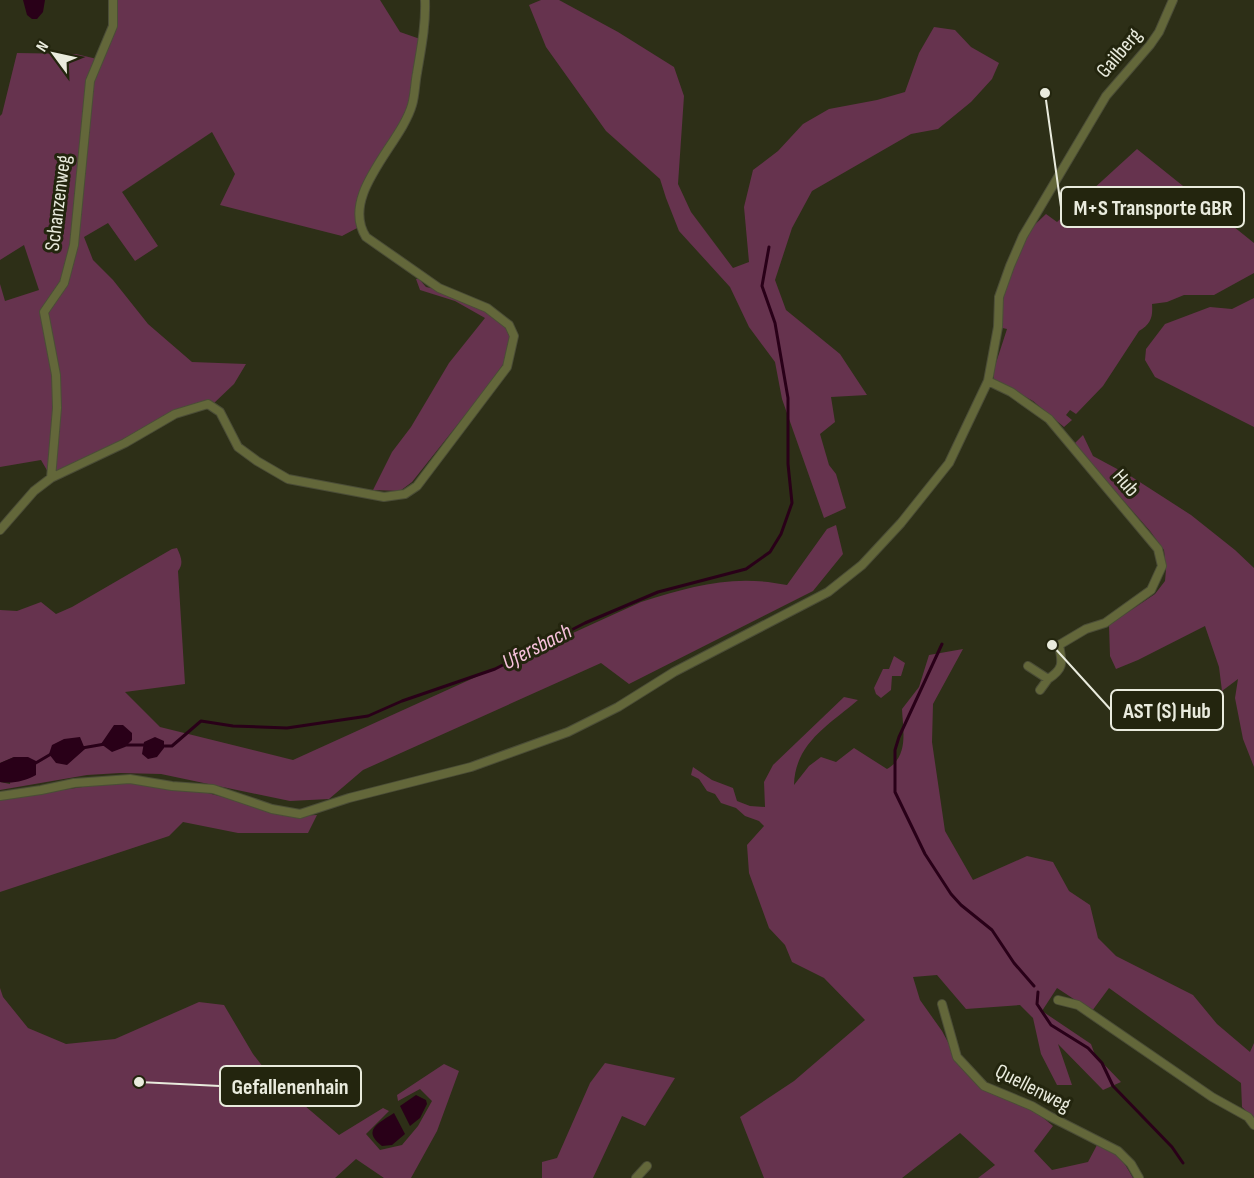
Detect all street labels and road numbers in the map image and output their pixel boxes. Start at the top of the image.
street label: Gailberg [1091,23,1147,83]
street label: Schanzenweg [40,154,76,252]
street label: Hub [1107,464,1145,502]
street label: Quellenweg [991,1058,1075,1118]

